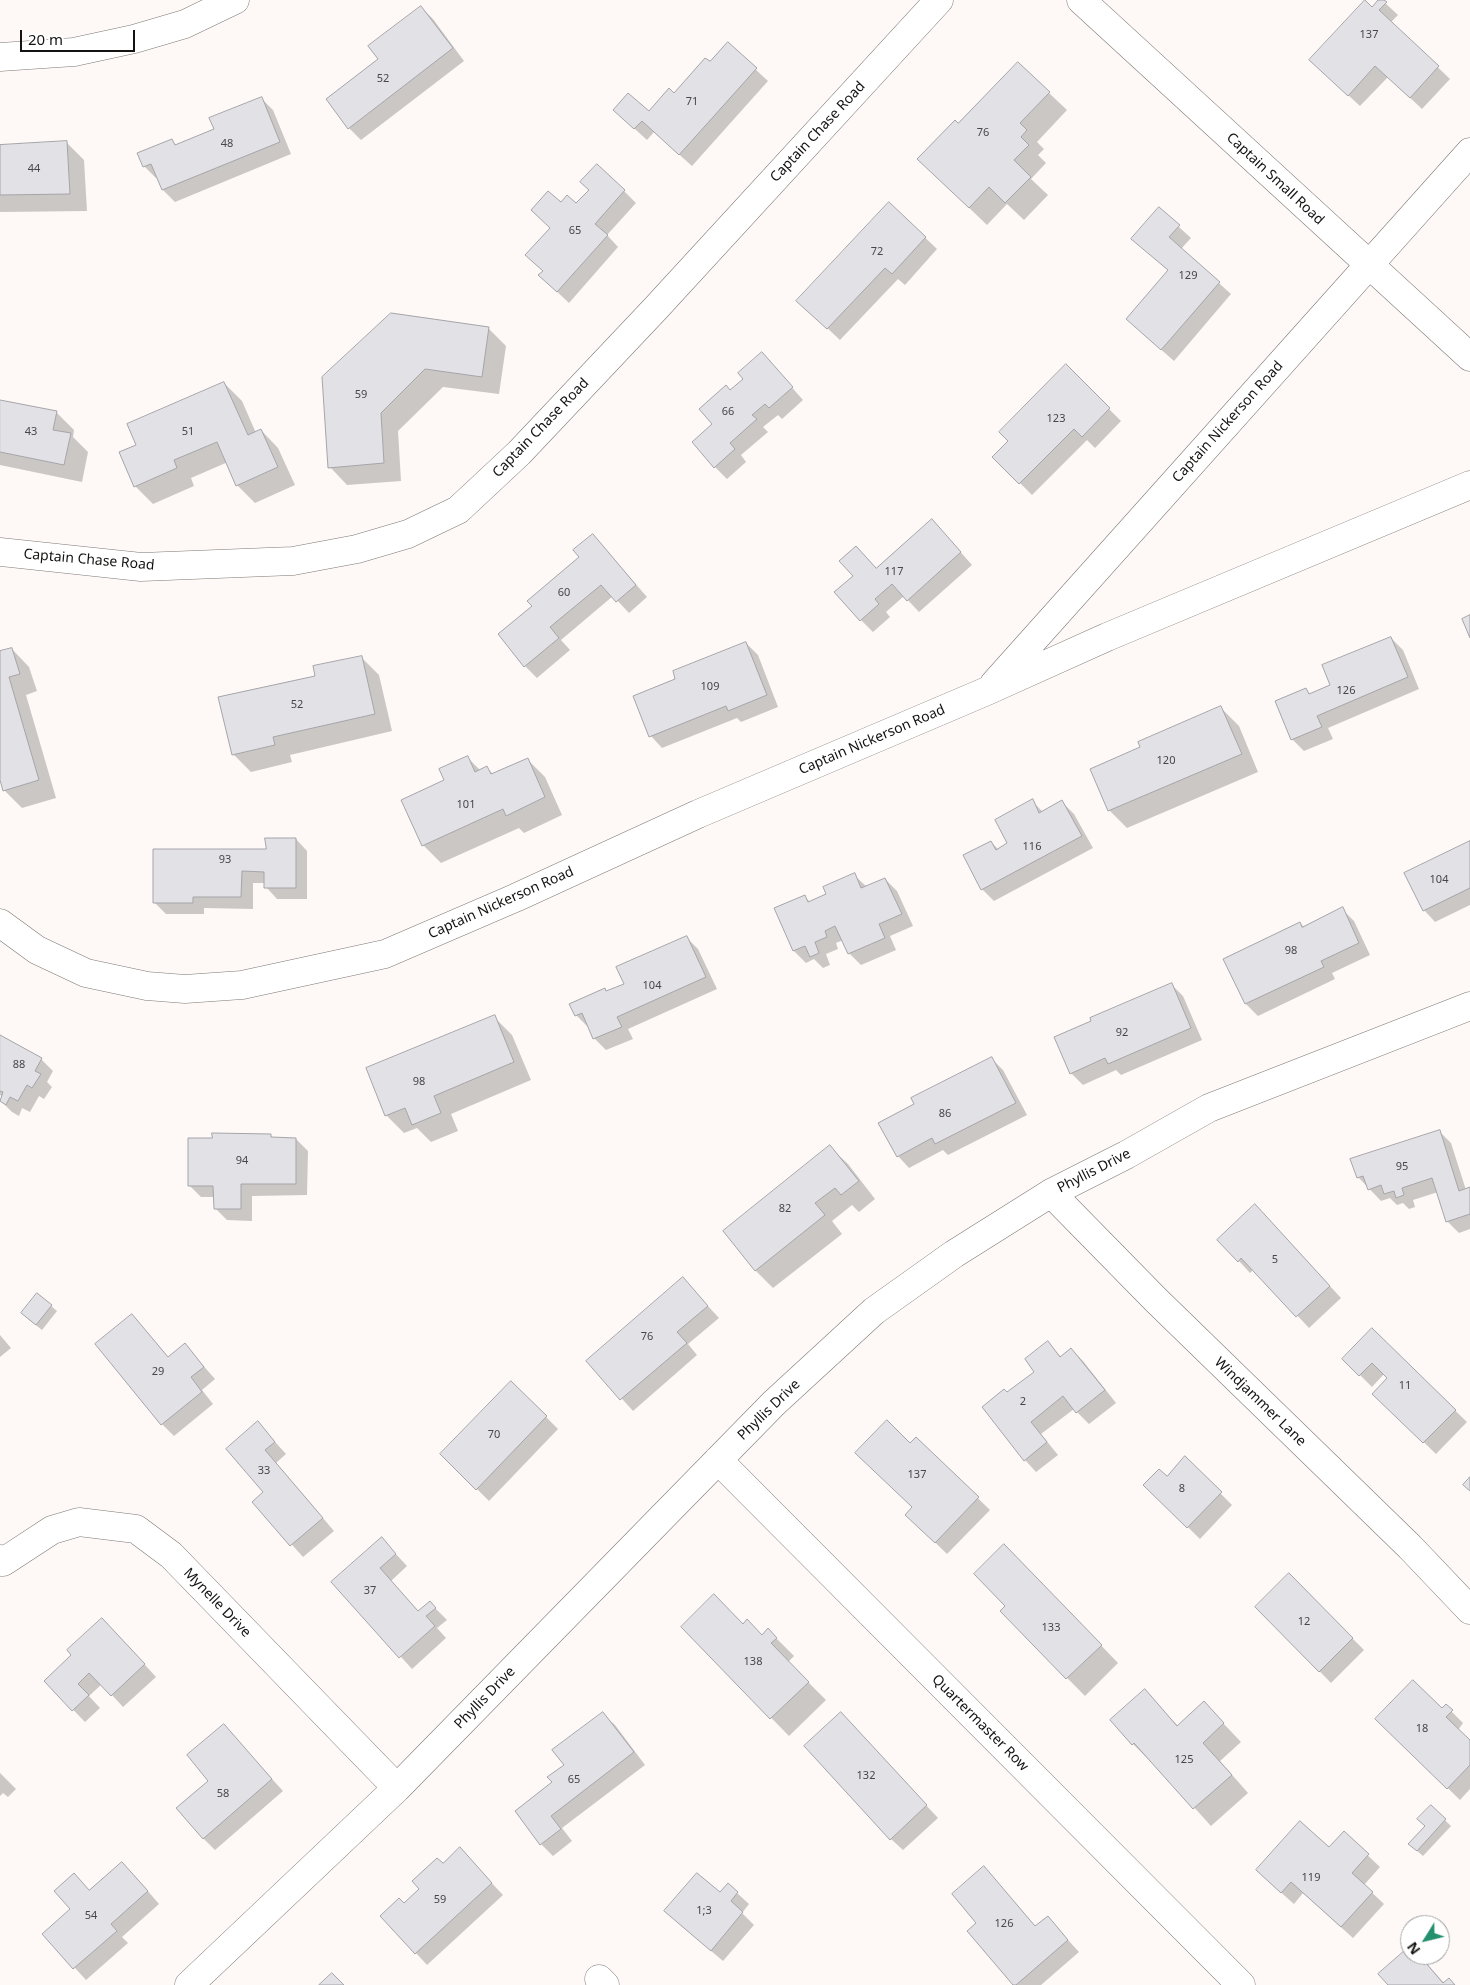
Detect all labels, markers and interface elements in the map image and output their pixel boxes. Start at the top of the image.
scale bar [22,20,138,52]
house number: 137 [1360,28,1378,42]
text: 20 m [28,29,63,49]
house number: 52 [377,72,389,86]
street label: Captain Chase Road [767,78,869,186]
house number: 71 [686,95,698,109]
house number: 76 [977,126,989,140]
street label: Captain Small Road [1223,129,1327,229]
house number: 48 [221,137,233,151]
house number: 44 [28,162,40,176]
house number: 65 [569,224,581,238]
house number: 72 [871,245,883,259]
house number: 129 [1179,269,1197,283]
street label: Captain Nickerson Road [1169,358,1287,486]
street label: Captain Chase Road [489,375,593,481]
house number: 59 [355,388,367,402]
house number: 66 [722,405,734,419]
house number: 123 [1047,412,1065,426]
house number: 43 [25,425,37,439]
house number: 51 [182,425,194,439]
street label: Captain Chase Road [23,546,155,574]
house number: 117 [885,565,903,579]
house number: 60 [558,586,570,600]
house number: 109 [701,680,719,694]
house number: 126 [1337,684,1355,698]
house number: 52 [291,698,303,712]
street label: Captain Nickerson Road [796,702,948,778]
house number: 120 [1157,754,1175,768]
house number: 101 [457,798,475,812]
house number: 116 [1023,840,1041,854]
house number: 93 [219,853,231,867]
street label: Captain Nickerson Road [426,863,576,943]
house number: 104 [1430,873,1448,887]
house number: 98 [1285,944,1297,958]
house number: 104 [643,979,661,993]
house number: 92 [1116,1026,1128,1040]
house number: 88 [13,1058,25,1072]
house number: 98 [413,1075,425,1089]
house number: 86 [939,1107,951,1121]
street label: Phyllis Drive [1055,1145,1133,1197]
house number: 94 [236,1154,248,1168]
house number: 95 [1396,1160,1408,1174]
house number: 82 [779,1202,791,1216]
house number: 5 [1272,1253,1278,1267]
house number: 76 [641,1330,653,1344]
street label: Windjammer Lane [1211,1354,1309,1450]
house number: 29 [152,1365,164,1379]
street label: Phyllis Drive [734,1376,804,1444]
house number: 11 [1399,1379,1411,1393]
house number: 2 [1020,1395,1026,1409]
house number: 70 [488,1428,500,1442]
house number: 33 [258,1464,270,1478]
house number: 137 [908,1468,926,1482]
house number: 8 [1179,1482,1185,1496]
street label: Mynelle Drive [180,1565,254,1641]
house number: 37 [364,1584,376,1598]
house number: 12 [1298,1615,1310,1629]
house number: 133 [1042,1621,1060,1635]
house number: 138 [744,1655,762,1669]
street label: Phyllis Drive [451,1663,519,1733]
street label: Quartermaster Row [928,1671,1032,1775]
house number: 18 [1416,1722,1428,1736]
house number: 125 [1175,1753,1193,1767]
house number: 132 [857,1769,875,1783]
house number: 65 [568,1773,580,1787]
house number: 58 [217,1787,229,1801]
house number: 119 [1302,1871,1320,1885]
house number: 59 [434,1893,446,1907]
house number: 1;3 [696,1904,712,1918]
house number: 54 [85,1909,97,1923]
north arrow [1400,1915,1450,1965]
house number: 126 [995,1917,1013,1931]
text: N [1402,1938,1424,1959]

